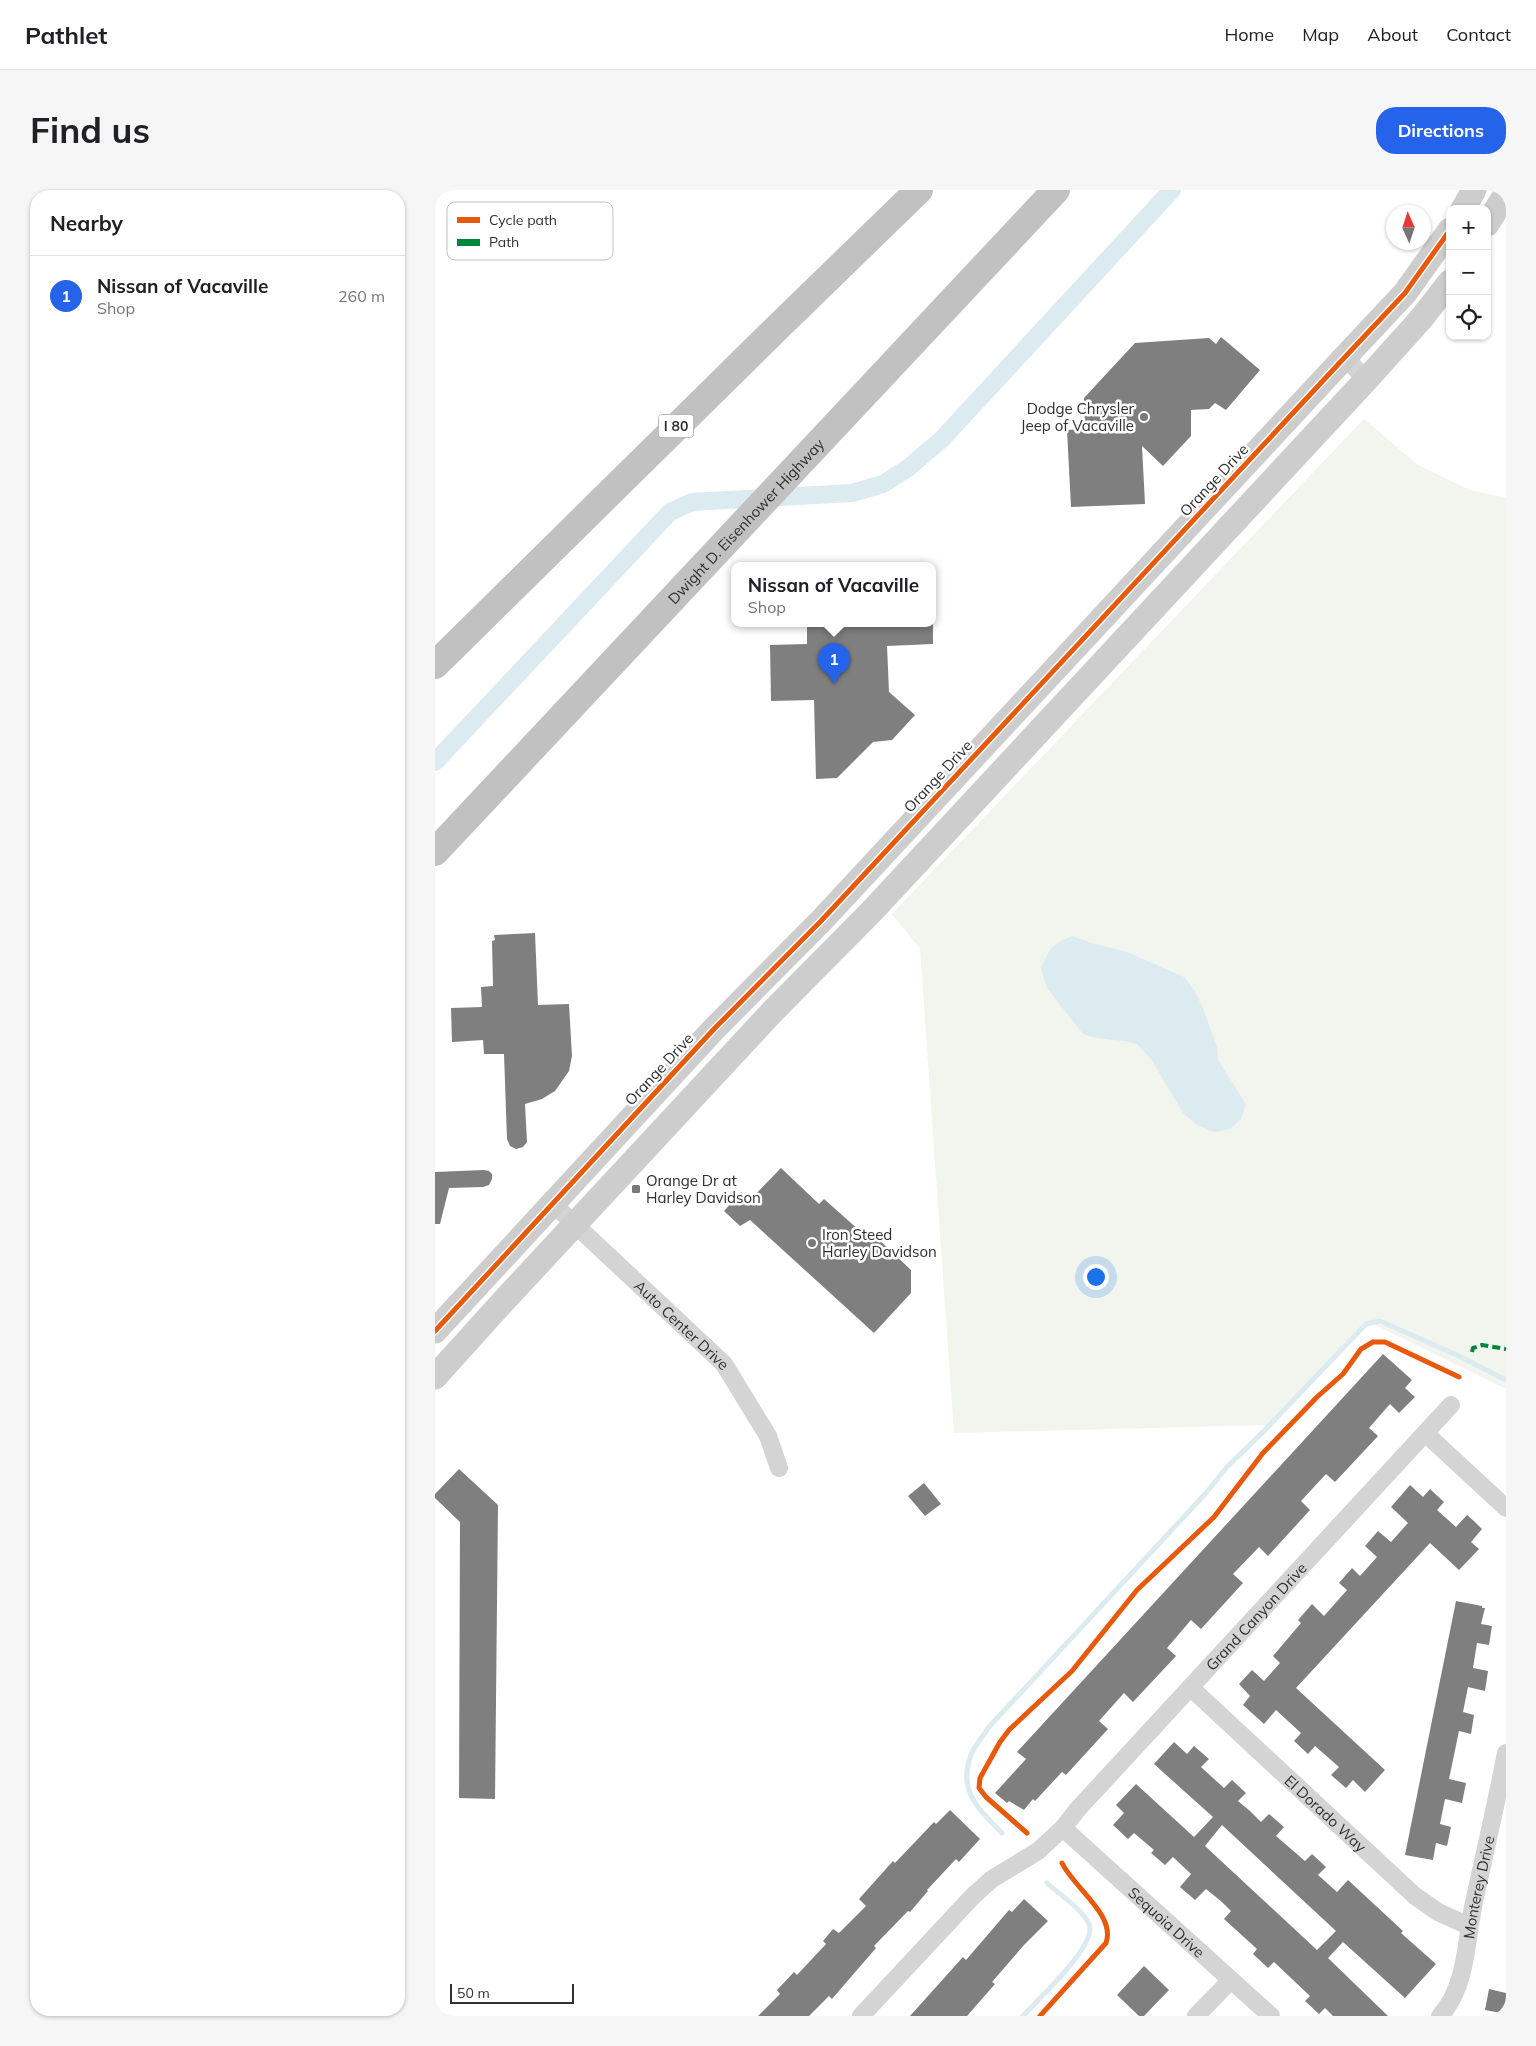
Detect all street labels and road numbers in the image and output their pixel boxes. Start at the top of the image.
road number: I 80 [659,415,693,438]
street label: Dwight D. Eisenhower Highway [663,434,828,608]
street label: Orange Drive [1176,440,1252,520]
street label: Orange Drive [900,736,976,816]
street label: Orange Drive [621,1029,697,1109]
street label: Auto Center Drive [631,1276,733,1374]
street label: Grand Canyon Drive [1201,1558,1310,1674]
street label: El Dorado Way [1281,1771,1371,1856]
street label: Monterey Drive [1459,1834,1498,1940]
street label: Sequoia Drive [1125,1882,1209,1961]

